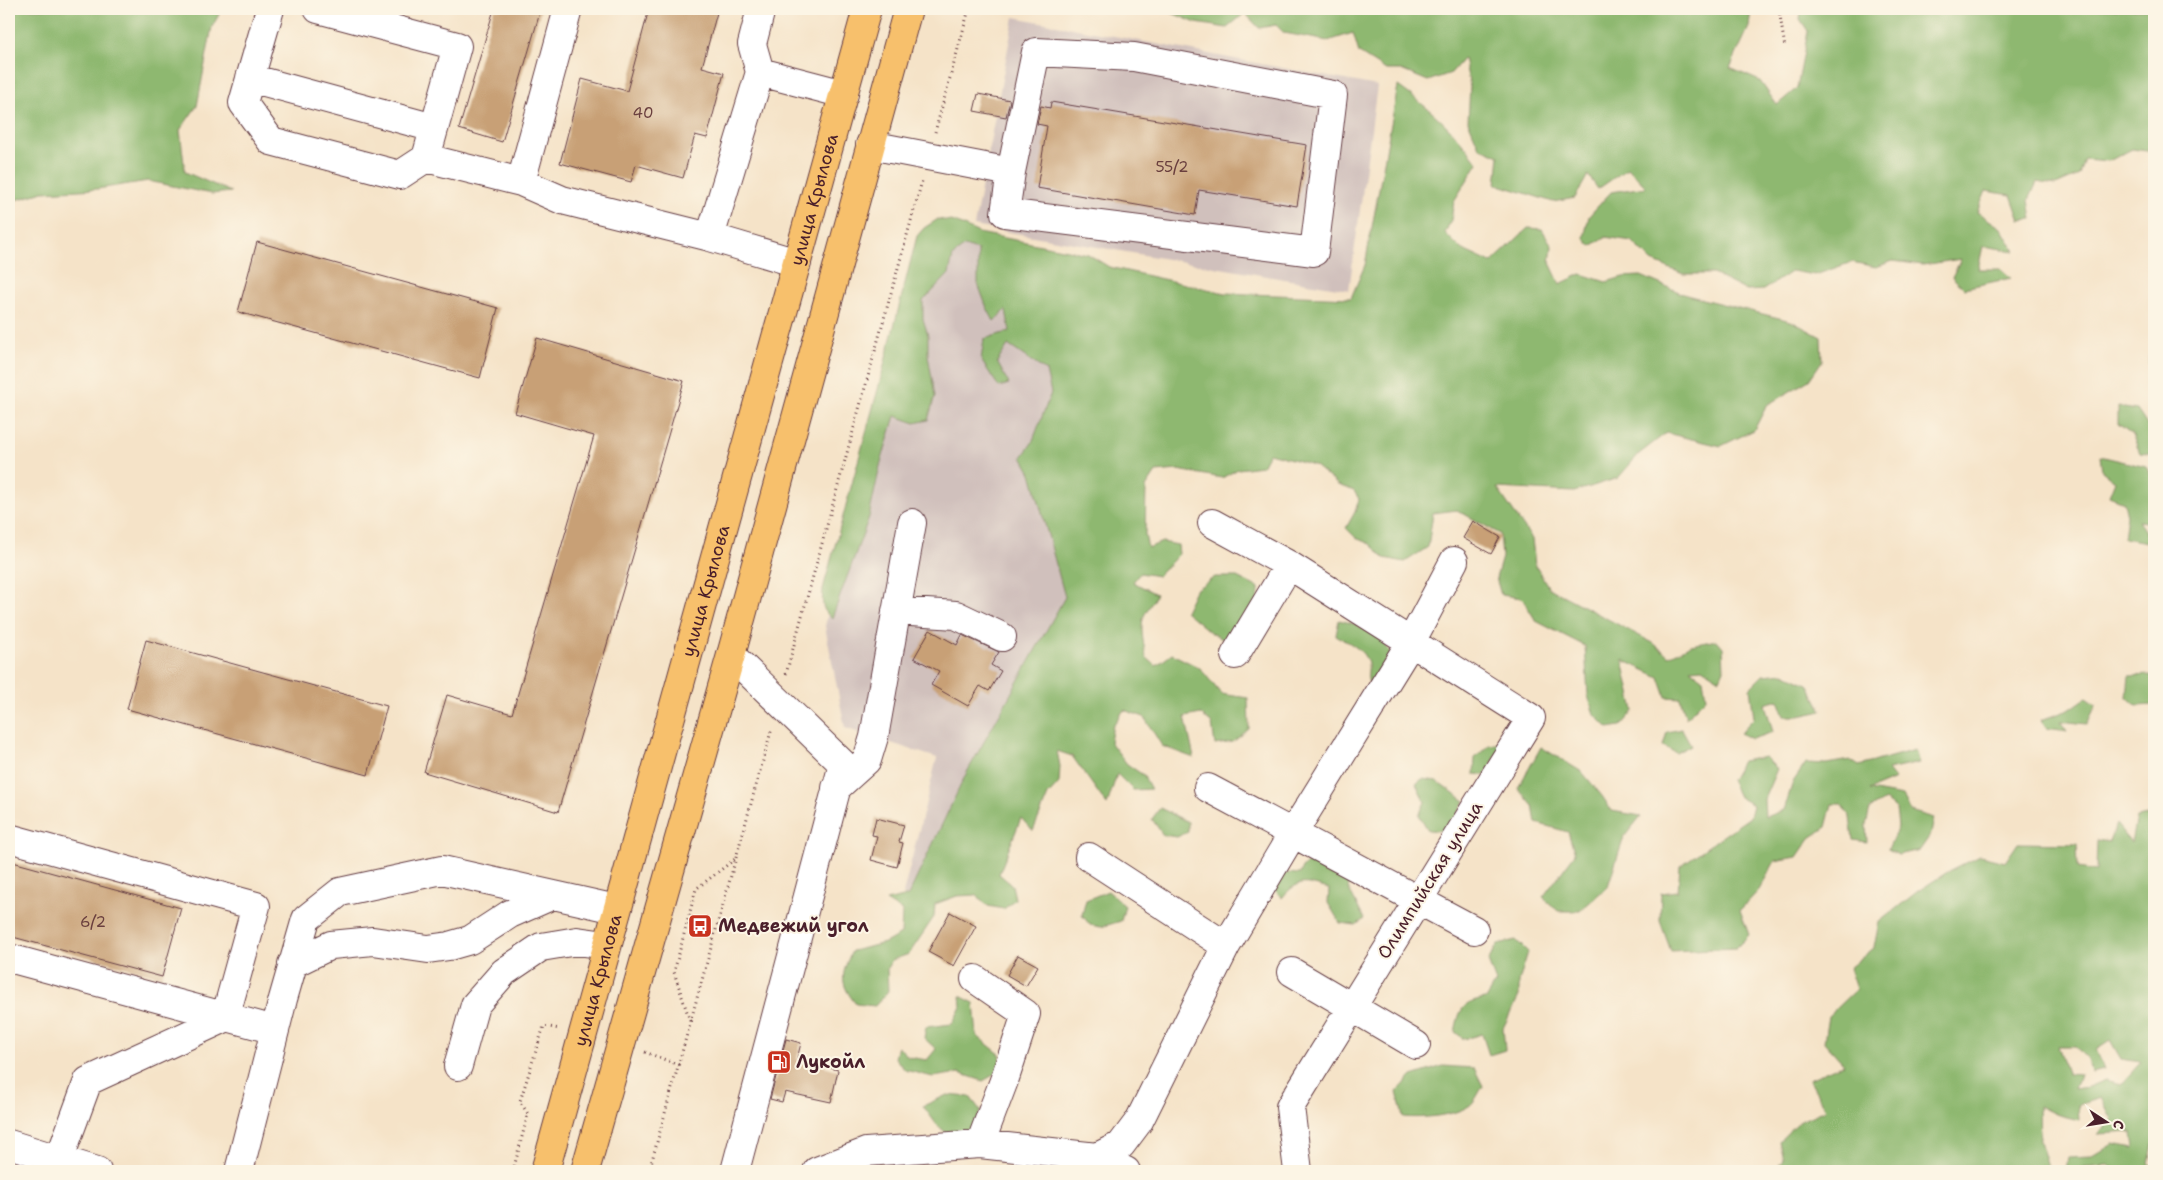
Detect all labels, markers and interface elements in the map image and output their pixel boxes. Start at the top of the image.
house number: 40 [633,103,653,123]
street label: улица Крылова [784,131,844,268]
house number: 55/2 [1155,157,1189,177]
street label: улица Крылова [676,522,736,660]
street label: Олимпийская улица [1372,797,1488,963]
street label: улица Крылова [568,911,628,1049]
house number: 6/2 [80,912,106,932]
bus stop icon: Медвежий угол [687,913,713,939]
place label: Медвежий угол [718,914,869,938]
fuel station icon: Лукойл [766,1049,792,1075]
place label: Лукойл [796,1050,865,1074]
north arrow [2080,1098,2130,1148]
text: С [2109,1119,2128,1131]

